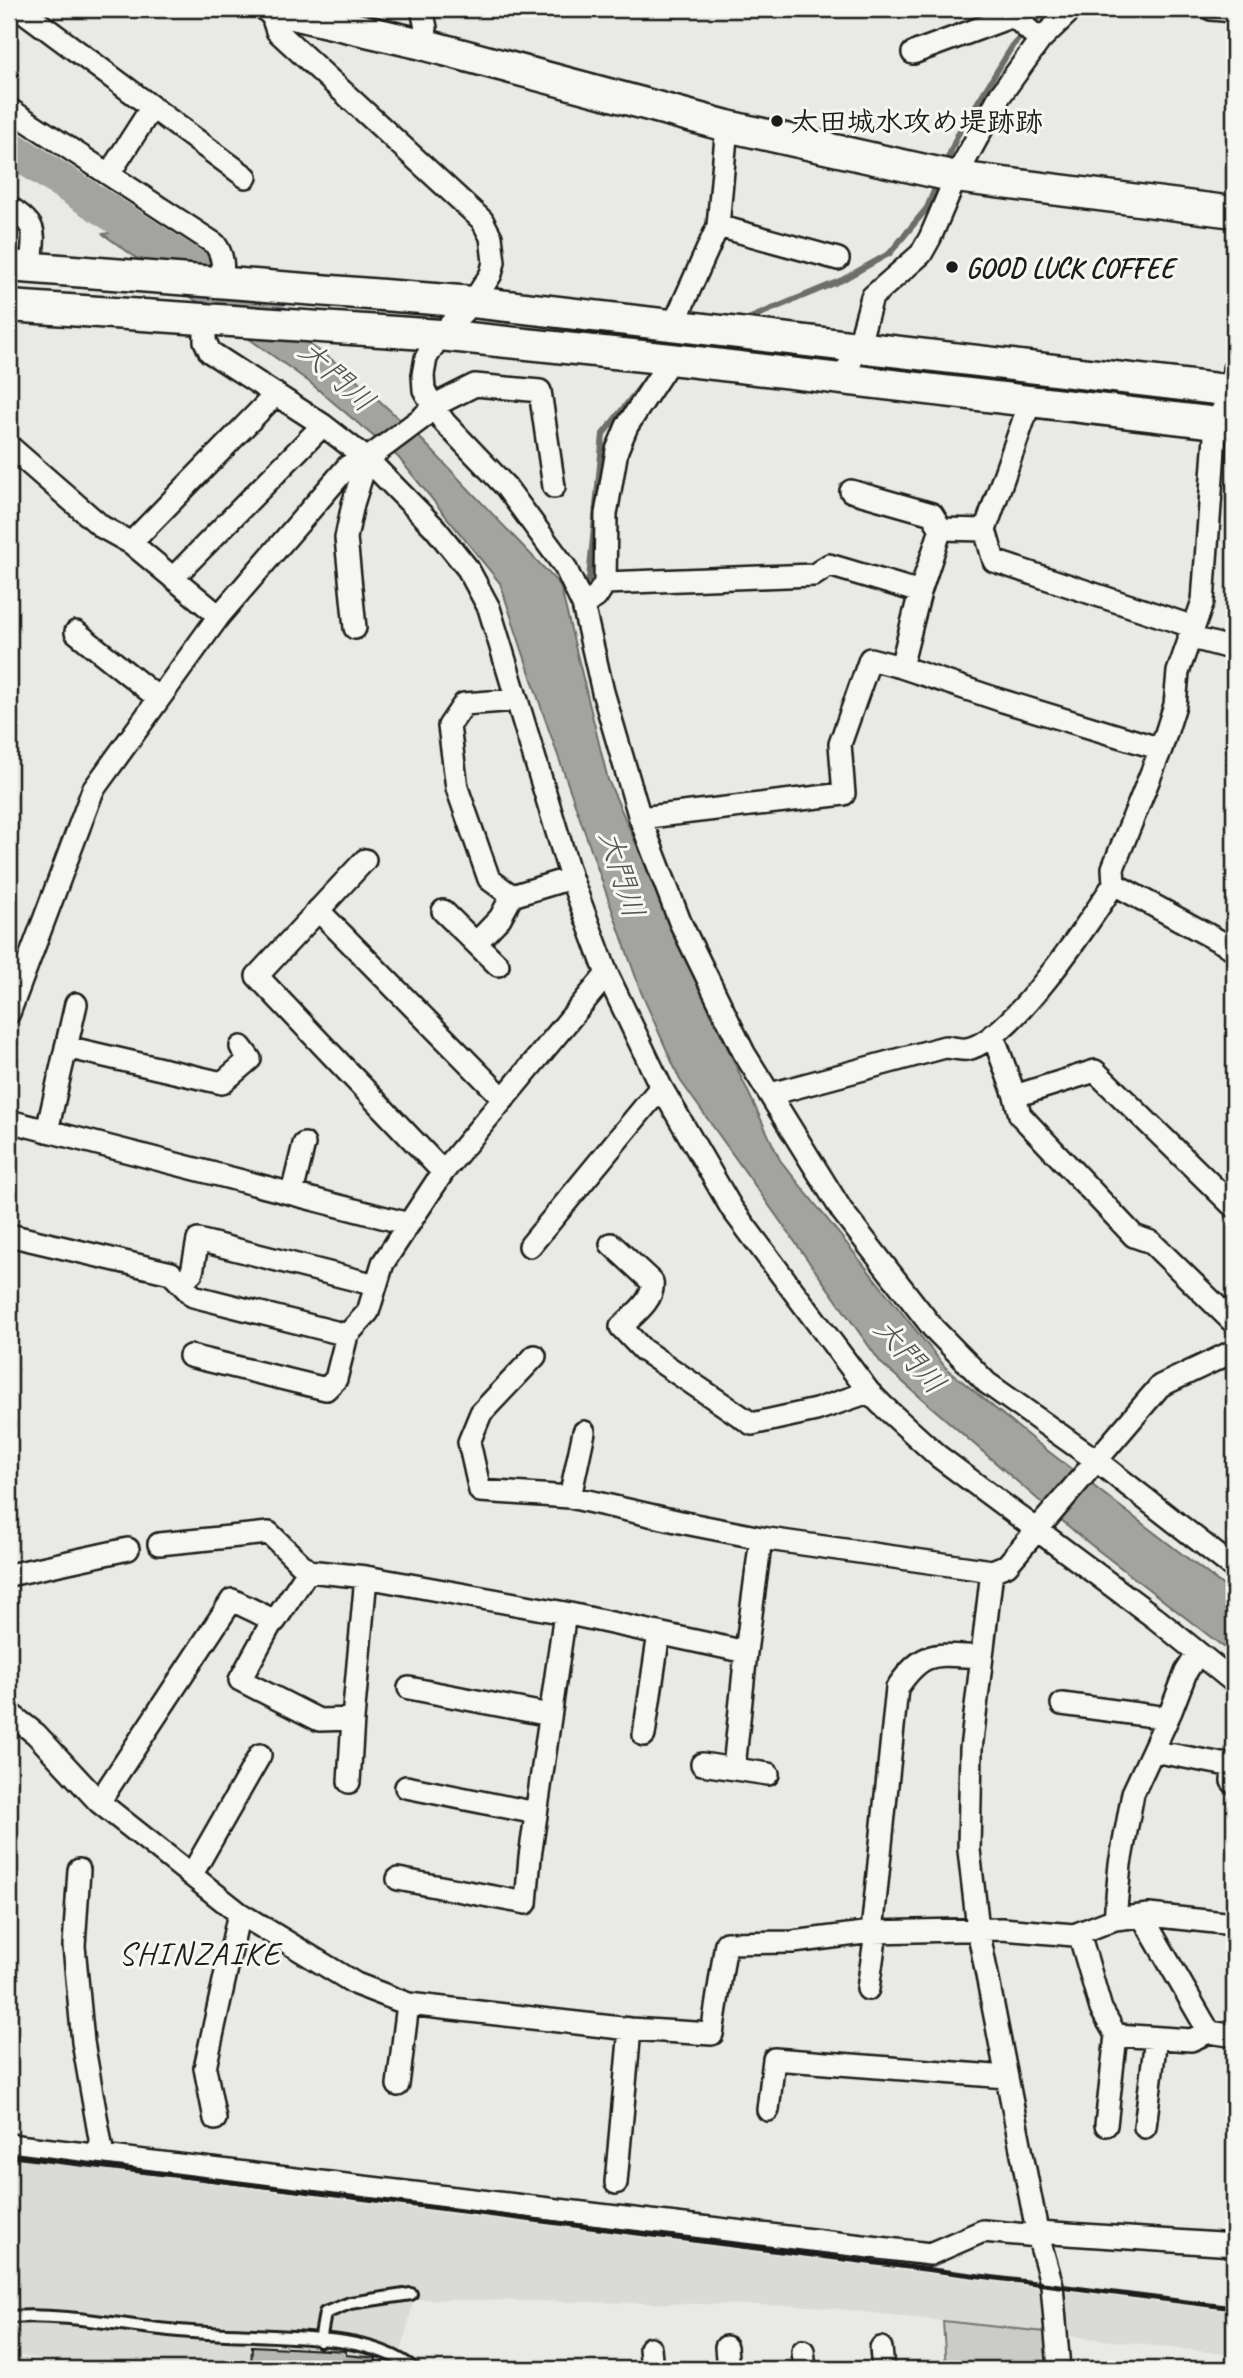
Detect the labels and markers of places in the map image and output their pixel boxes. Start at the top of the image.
place label: 太田城水攻め堤跡跡 [791,104,1043,139]
marker: 太田城水攻め堤跡跡 [769,113,785,129]
place label: GOOD LUCK COFFEE [966,250,1178,285]
marker: GOOD LUCK COFFEE [944,259,960,275]

